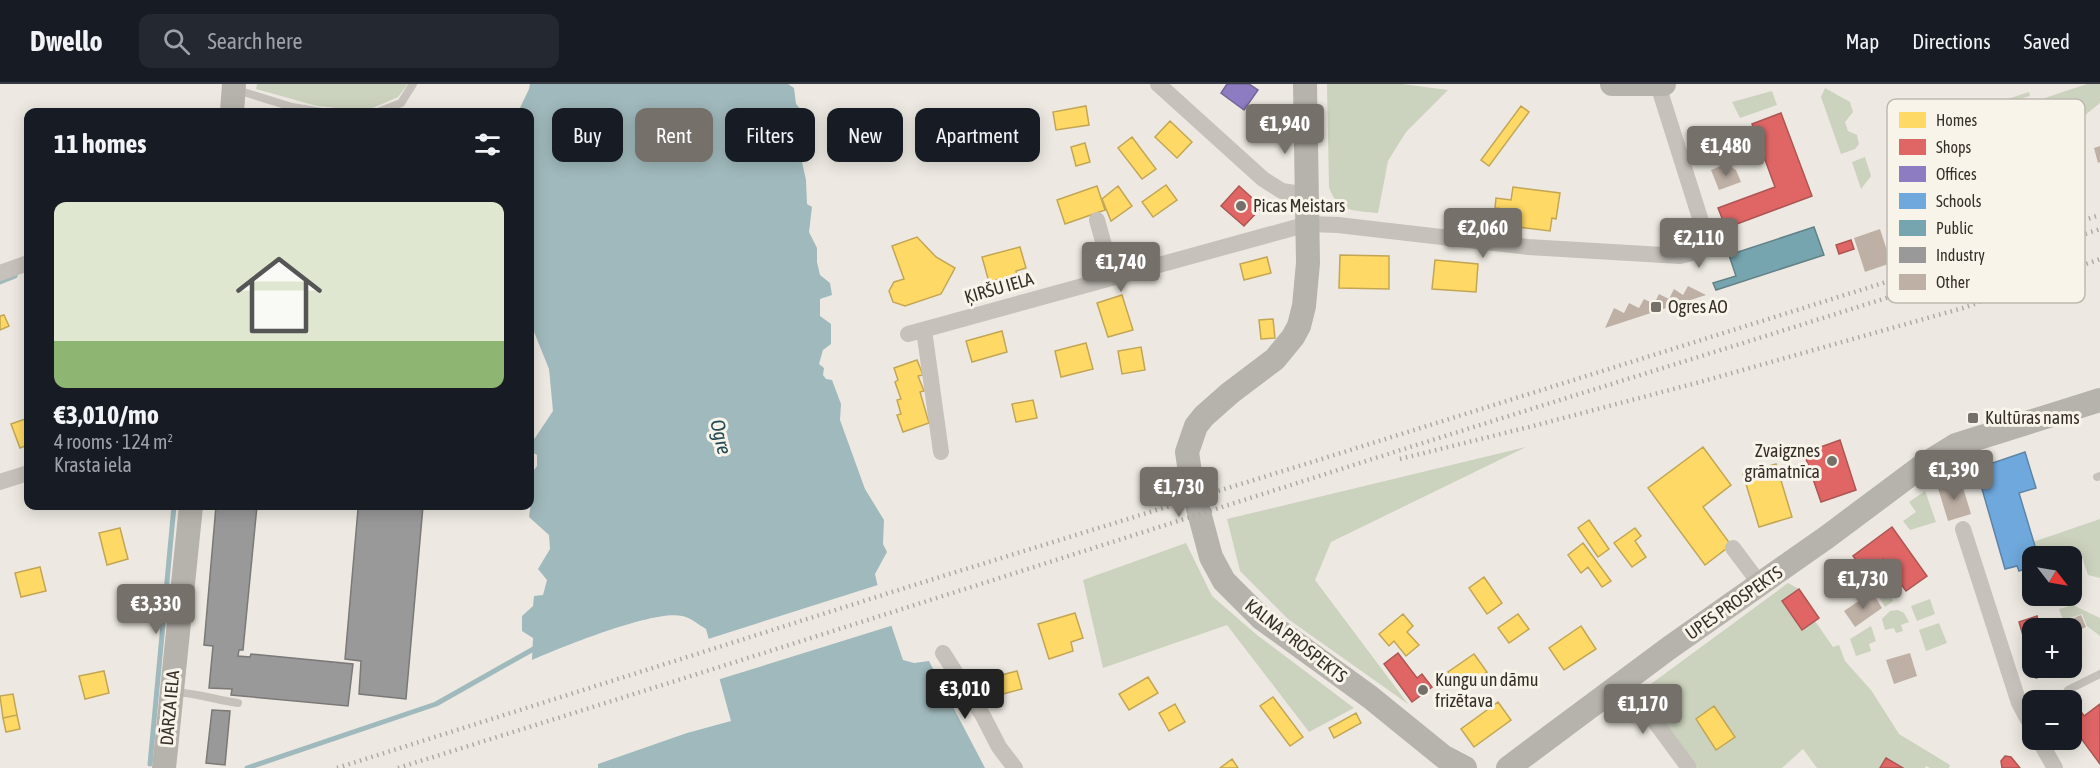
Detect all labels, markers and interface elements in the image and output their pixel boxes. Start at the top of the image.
search box [139,14,559,68]
text: Dwello [30,25,103,57]
icon: search [160,25,193,58]
text: Search here [208,28,302,54]
text: Map [1845,29,1879,53]
text: Directions [1912,29,1991,53]
text: Saved [2024,29,2070,53]
legend [1887,99,2085,303]
pin: €1,940 [1236,104,1334,155]
chip: Buy [552,108,623,162]
chip: Rent [635,108,713,162]
chip: Filters [725,108,815,162]
chip: New [827,108,903,162]
chip: Apartment [915,108,1040,162]
text: Homes [1936,111,1978,129]
text: €1,940 [1260,112,1310,135]
pin: €1,480 [1677,126,1775,177]
icon: filters [471,128,504,161]
text: 11 homes [54,129,147,159]
text: €1,480 [1701,134,1751,157]
text: Shops [1936,138,1972,157]
text: Offices [1936,165,1977,183]
text: Schools [1936,192,1982,210]
place label: Picas Meistars [1253,195,1345,216]
marker: Picas Meistars [1234,199,1248,213]
pin: €2,060 [1434,208,1532,259]
text: €2,060 [1458,216,1508,239]
pin: €2,110 [1650,218,1748,269]
text: Public [1936,219,1973,237]
text: €2,110 [1674,226,1724,249]
icon: home [225,241,333,349]
pin: €1,740 [1072,242,1170,293]
text: Industry [1936,246,1985,265]
text: €1,740 [1096,250,1146,273]
street label: ĶIRŠU IELA [962,268,1036,307]
text: Other [1936,273,1970,291]
place label: Ogres AO [1668,296,1728,317]
marker: Ogres AO [1649,300,1663,314]
text: €3,010/mo [54,400,159,430]
place label: Kultūras nams [1985,407,2080,428]
marker: Kultūras nams [1966,411,1980,425]
water label: Ogre [706,417,737,457]
text: 4 rooms · 124 m² [54,430,173,453]
place label: Zvaigznes grāmatnīca [1745,440,1820,482]
pin: €1,390 [1905,450,2003,501]
text: Krasta iela [54,453,132,476]
marker: Zvaigznes grāmatnīca [1825,454,1839,468]
text: €1,390 [1929,458,1979,481]
pin: €1,730 [1130,467,1228,518]
text: €1,730 [1154,475,1204,498]
north arrow [2022,546,2082,606]
map controls [2022,546,2082,750]
pin: €1,730 [1814,559,1912,610]
street label: UPES PROSPEKTS [1681,561,1787,644]
text: €1,730 [1838,567,1888,590]
pin: €3,330 [107,584,205,635]
text: €3,330 [131,592,181,615]
street label: KALNA PROSPEKTS [1241,594,1352,687]
button: + [2022,618,2082,678]
street label: DĀRZA IELA [156,669,183,746]
pin: €3,010 [916,669,1014,720]
place label: Kungu un dāmu frizētava [1435,669,1538,711]
text: €3,010 [940,677,990,700]
marker: Kungu un dāmu frizētava [1416,683,1430,697]
pin: €1,170 [1594,684,1692,735]
button: − [2022,690,2082,750]
text: €1,170 [1618,692,1668,715]

